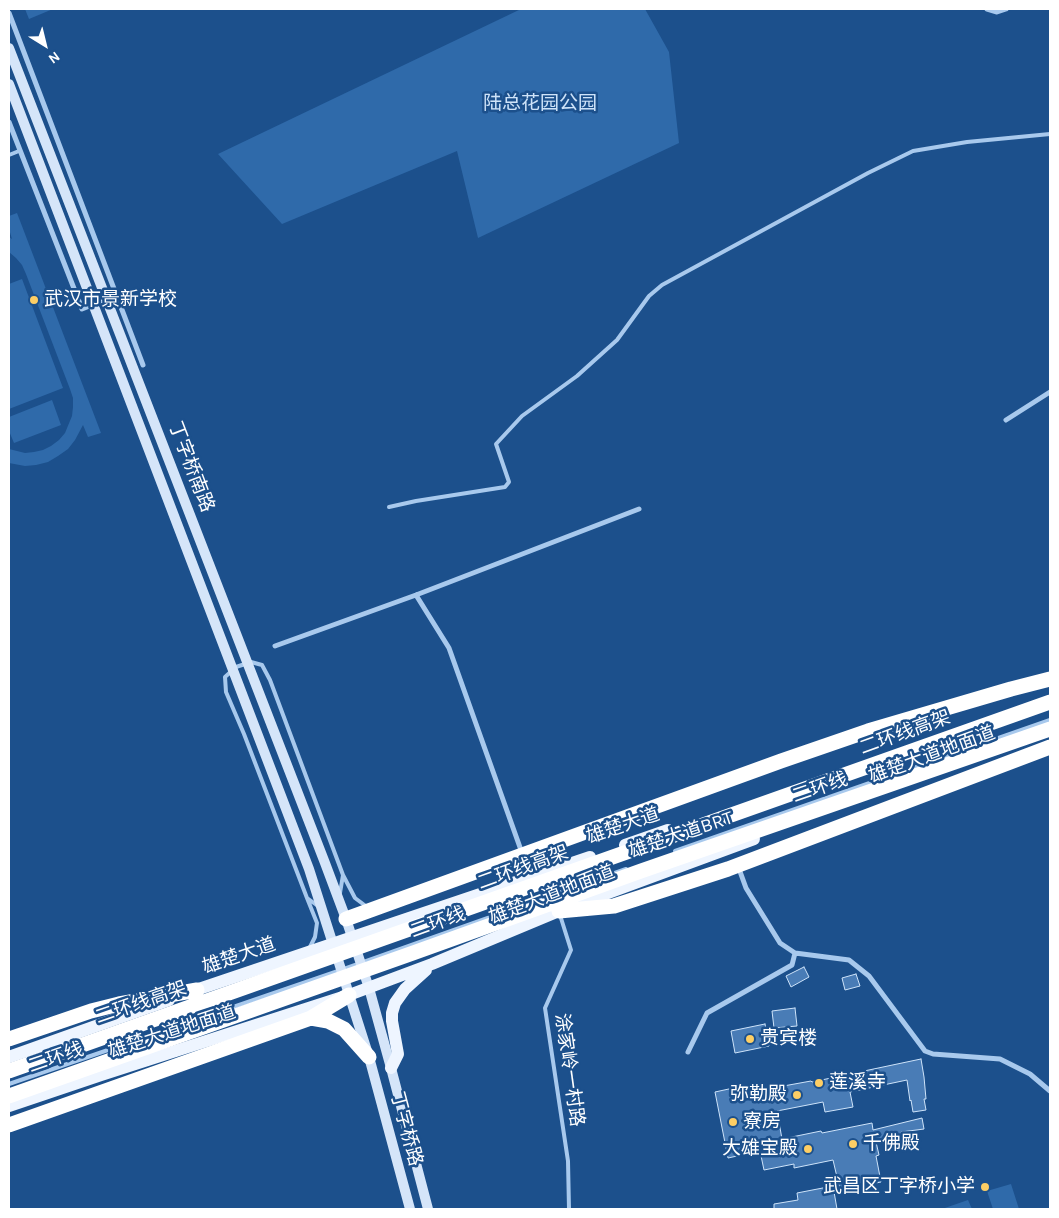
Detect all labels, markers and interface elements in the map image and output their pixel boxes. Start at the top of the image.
north arrow [20,20,70,70]
text: N [45,48,63,67]
park label: 陆总花园公园 [483,93,597,115]
place label: 武汉市景新学校 [44,289,177,311]
marker: 武汉市景新学校 [28,294,40,306]
street label: 丁字桥南路 [163,419,219,515]
street label: 二环线高架 [856,706,954,760]
street label: 雄楚大道地面道 [866,722,998,788]
street label: 二环线 [789,768,851,808]
street label: 雄楚大道 [583,803,663,849]
street label: 雄楚大道BRT [626,806,736,864]
street label: 二环线高架 [474,841,572,895]
street label: 雄楚大道地面道 [486,861,618,929]
street label: 二环线 [407,903,469,943]
street label: 雄楚大道 [199,933,279,979]
street label: 二环线高架 [92,977,190,1029]
street label: 雄楚大道地面道 [105,1001,239,1063]
street label: 涂家岭一村路 [550,1012,588,1128]
place label: 贵宾楼 [760,1028,817,1050]
marker: 贵宾楼 [744,1033,756,1045]
street label: 二环线 [25,1038,87,1078]
place label: 莲溪寺 [829,1072,886,1094]
marker: 莲溪寺 [813,1077,825,1089]
place label: 弥勒殿 [730,1084,787,1106]
street label: 丁字桥路 [385,1089,427,1169]
marker: 弥勒殿 [791,1089,803,1101]
place label: 寮房 [743,1111,781,1133]
marker: 寮房 [727,1116,739,1128]
place label: 千佛殿 [863,1133,920,1155]
place label: 大雄宝殿 [722,1138,798,1160]
marker: 千佛殿 [847,1138,859,1150]
marker: 大雄宝殿 [802,1143,814,1155]
place label: 武昌区丁字桥小学 [823,1176,975,1198]
marker: 武昌区丁字桥小学 [979,1181,991,1193]

